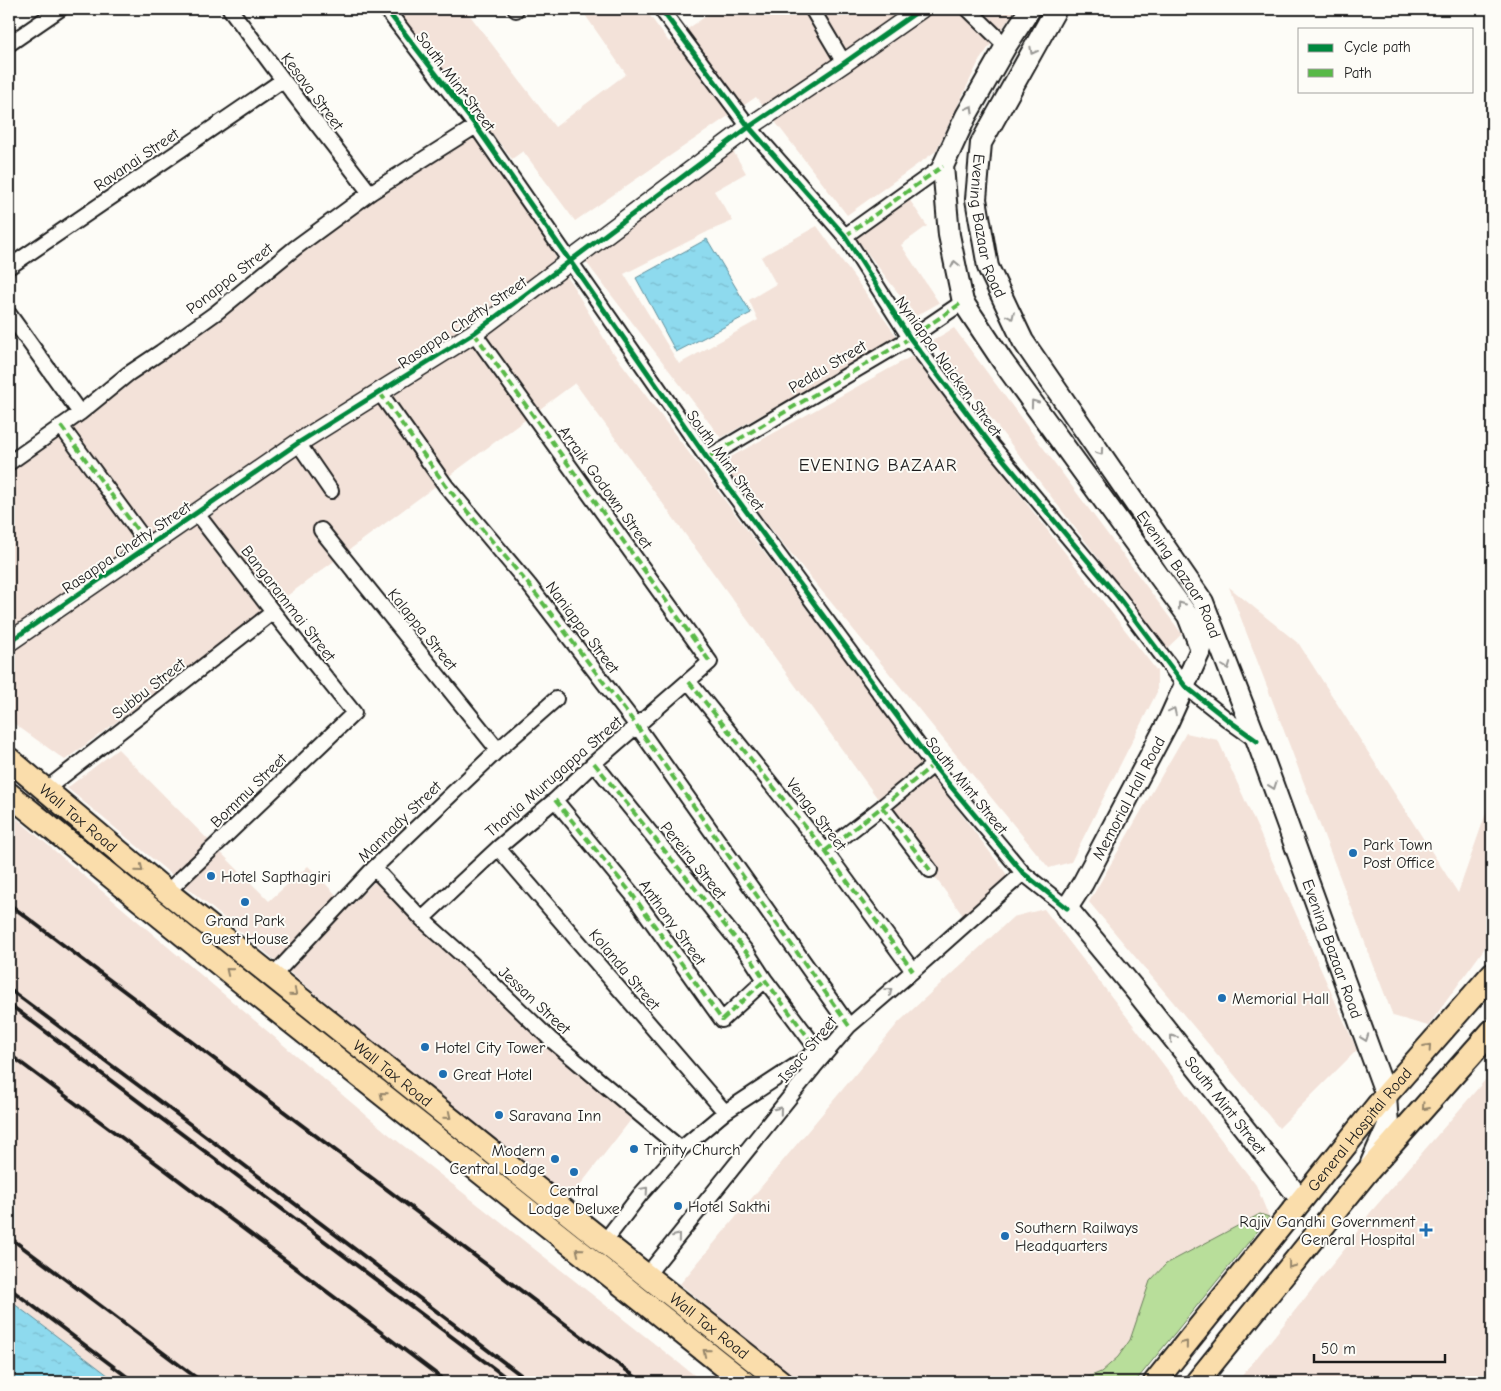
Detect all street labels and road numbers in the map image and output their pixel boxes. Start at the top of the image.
street label: South Mint Street [412,28,499,135]
street label: Kesava Street [277,49,347,134]
street label: Ravanai Street [91,125,183,195]
street label: Evening Bazaar Road [966,153,1009,301]
street label: Ponappa Street [183,239,277,318]
street label: Rasappa Chetty Street [395,273,531,373]
street label: Nyniappa Naicken Street [891,293,1005,441]
street label: Peddu Street [786,337,870,397]
street label: South Mint Street [683,407,768,515]
street label: Arraik Godown Street [555,423,656,553]
street label: Rasappa Chetty Street [59,498,195,598]
street label: Evening Bazaar Road [1133,508,1224,641]
street label: Bangarammai Street [237,542,339,665]
street label: Naniappa Street [542,578,623,677]
street label: Kalappa Street [384,585,461,674]
street label: Subbu Street [109,654,189,723]
street label: Thanja Murugappa Street [482,712,626,841]
street label: South Mint Street [922,733,1011,838]
street label: Memorial Hall Road [1089,734,1169,863]
street label: Bommu Street [207,750,291,831]
street label: Venga Street [782,775,850,855]
street label: Mannady Street [354,777,445,866]
street label: Wall Tax Road [35,781,121,856]
street label: Pereira Street [657,819,730,903]
street label: Anthony Street [635,876,709,969]
street label: Evening Bazaar Road [1298,877,1365,1021]
street label: Kolanda Street [585,925,664,1014]
street label: Jessan Street [495,963,574,1039]
street label: Issac Street [775,1013,841,1086]
street label: Wall Tax Road [349,1037,435,1111]
street label: South Mint Street [1181,1053,1269,1158]
street label: General Hospital Road [1304,1064,1416,1195]
street label: Wall Tax Road [666,1289,752,1363]

